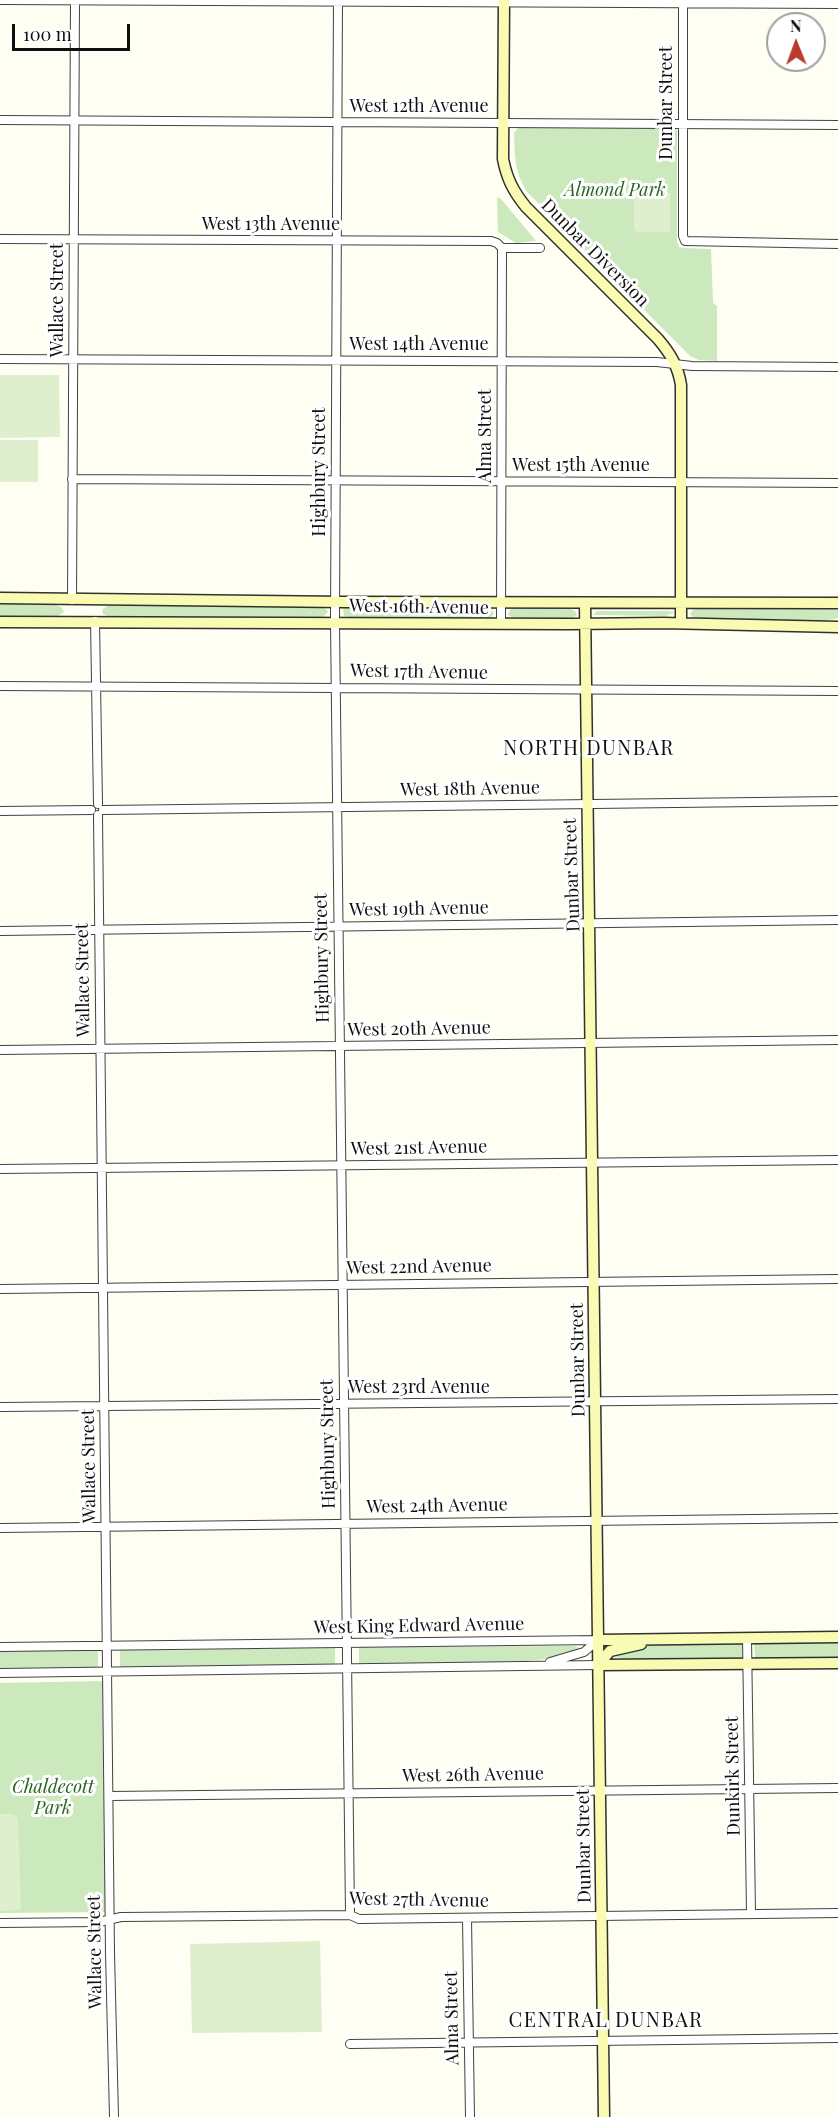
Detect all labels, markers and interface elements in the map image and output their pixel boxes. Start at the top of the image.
scale bar [15,12,134,50]
north arrow [766,12,826,72]
text: N [790,15,802,36]
text: 100 m [23,22,72,46]
street label: Dunbar Street [655,46,677,160]
street label: West 12th Avenue [349,95,489,117]
park label: Almond Park [564,179,666,201]
street label: Dunbar Diversion [537,195,653,311]
street label: West 13th Avenue [202,213,340,235]
street label: Wallace Street [46,243,68,357]
street label: West 14th Avenue [349,333,489,355]
street label: Alma Street [474,389,496,483]
street label: Highbury Street [308,407,330,537]
street label: West 15th Avenue [512,454,650,476]
street label: West 16th Avenue [349,595,489,619]
street label: West 17th Avenue [350,660,488,684]
district label: NORTH DUNBAR [503,737,675,761]
street label: West 18th Avenue [400,777,540,801]
street label: Dunbar Street [559,818,585,932]
street label: Highbury Street [310,893,334,1023]
street label: West 19th Avenue [349,897,489,921]
street label: Wallace Street [71,923,95,1037]
street label: West 20th Avenue [347,1017,491,1041]
street label: West 21st Avenue [351,1136,487,1160]
street label: West 22nd Avenue [346,1255,492,1279]
street label: Dunbar Street [566,1303,590,1417]
street label: West 23rd Avenue [348,1376,490,1398]
street label: Highbury Street [316,1379,340,1509]
street label: Wallace Street [77,1409,101,1523]
street label: West 24th Avenue [366,1494,508,1518]
street label: West King Edward Avenue [313,1613,525,1639]
street label: Dunkirk Street [721,1716,745,1836]
street label: West 26th Avenue [402,1763,544,1787]
park label: Chaldecott Park [12,1776,94,1818]
street label: Dunbar Street [572,1789,596,1903]
street label: West 27th Avenue [349,1888,489,1912]
street label: Wallace Street [83,1895,107,2009]
street label: Alma Street [440,1971,464,2065]
district label: CENTRAL DUNBAR [509,2009,703,2033]

